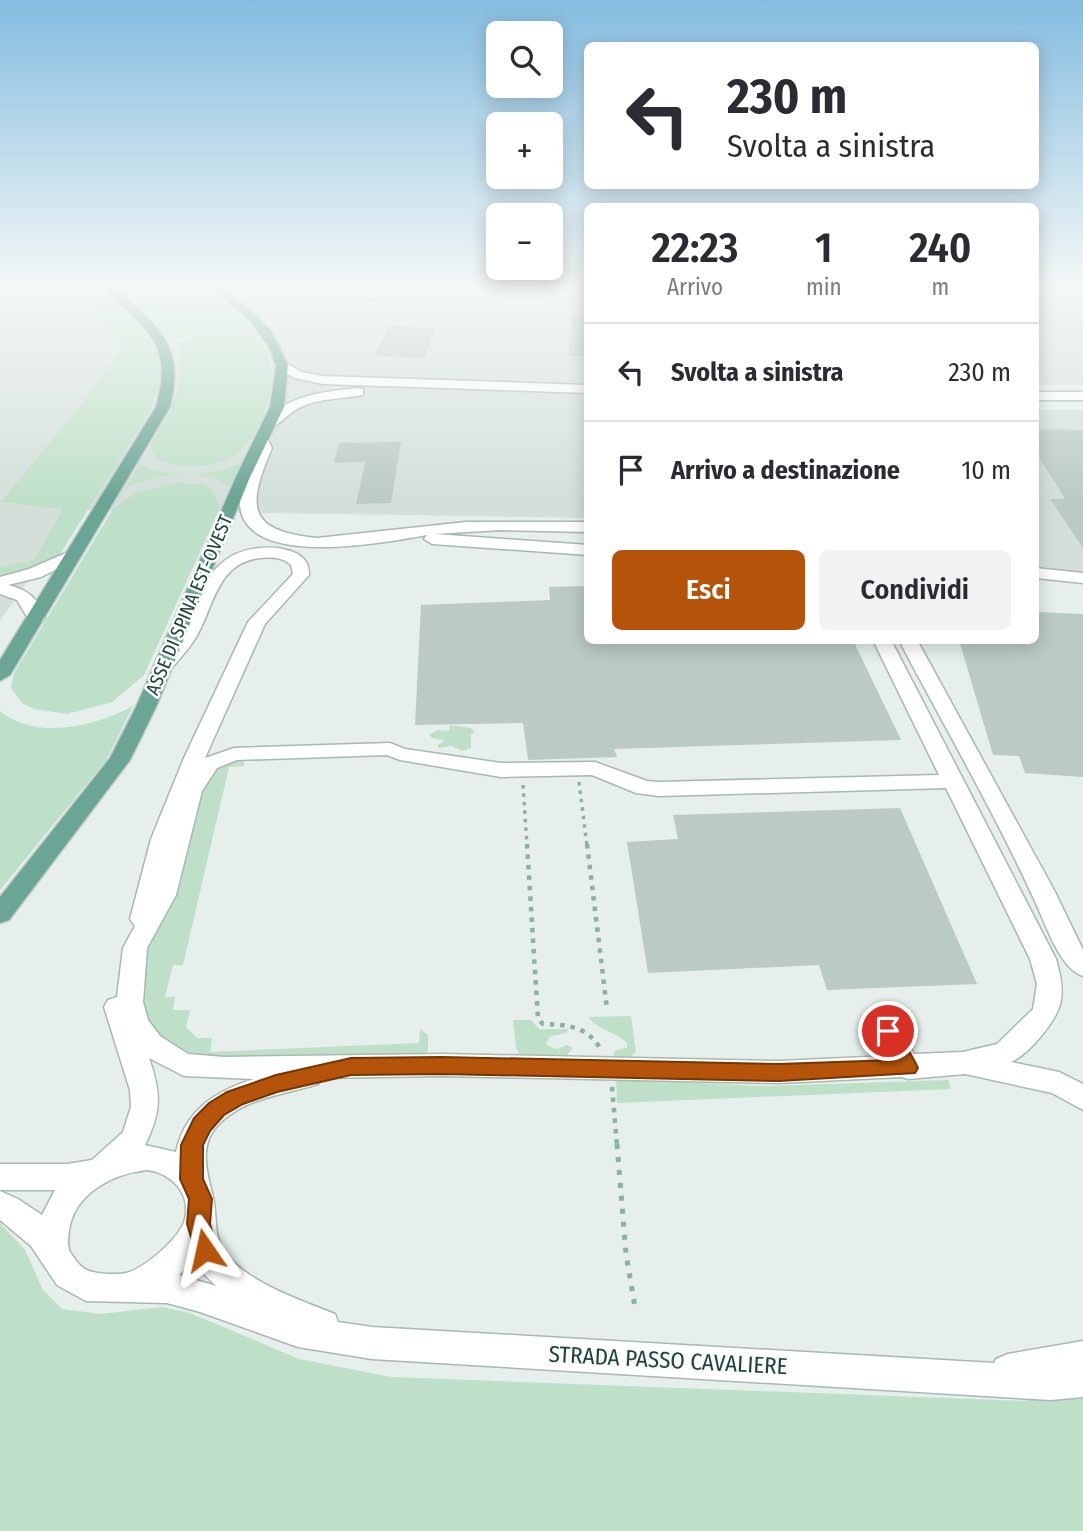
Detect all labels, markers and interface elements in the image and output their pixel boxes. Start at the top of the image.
map controls [486,21,563,280]
button: search [486,21,563,98]
text: 230 m [727,67,847,126]
icon: left [612,70,703,161]
button: + [486,112,563,189]
text: Svolta a sinistra [727,127,935,165]
button: − [486,203,563,280]
text: 22:23 [652,223,739,273]
text: 1 [815,223,833,273]
text: 240 [909,223,971,273]
text: Arrivo [667,273,723,301]
text: min [806,273,842,301]
text: m [931,273,949,301]
icon: left [612,353,650,391]
text: Svolta a sinistra [671,357,843,388]
text: 230 m [948,357,1011,388]
icon: arrive [612,451,650,489]
text: Arrivo a destinazione [671,455,900,486]
text: 10 m [961,455,1011,486]
street label: ASSE DI SPINA EST-OVEST [141,511,237,699]
button: Esci [612,550,805,630]
button: Condividi [819,550,1011,630]
pin [858,1001,918,1061]
icon: arrive [869,1012,907,1050]
position arrow [168,1213,242,1287]
street label: STRADA PASSO CAVALIERE [548,1340,788,1380]

